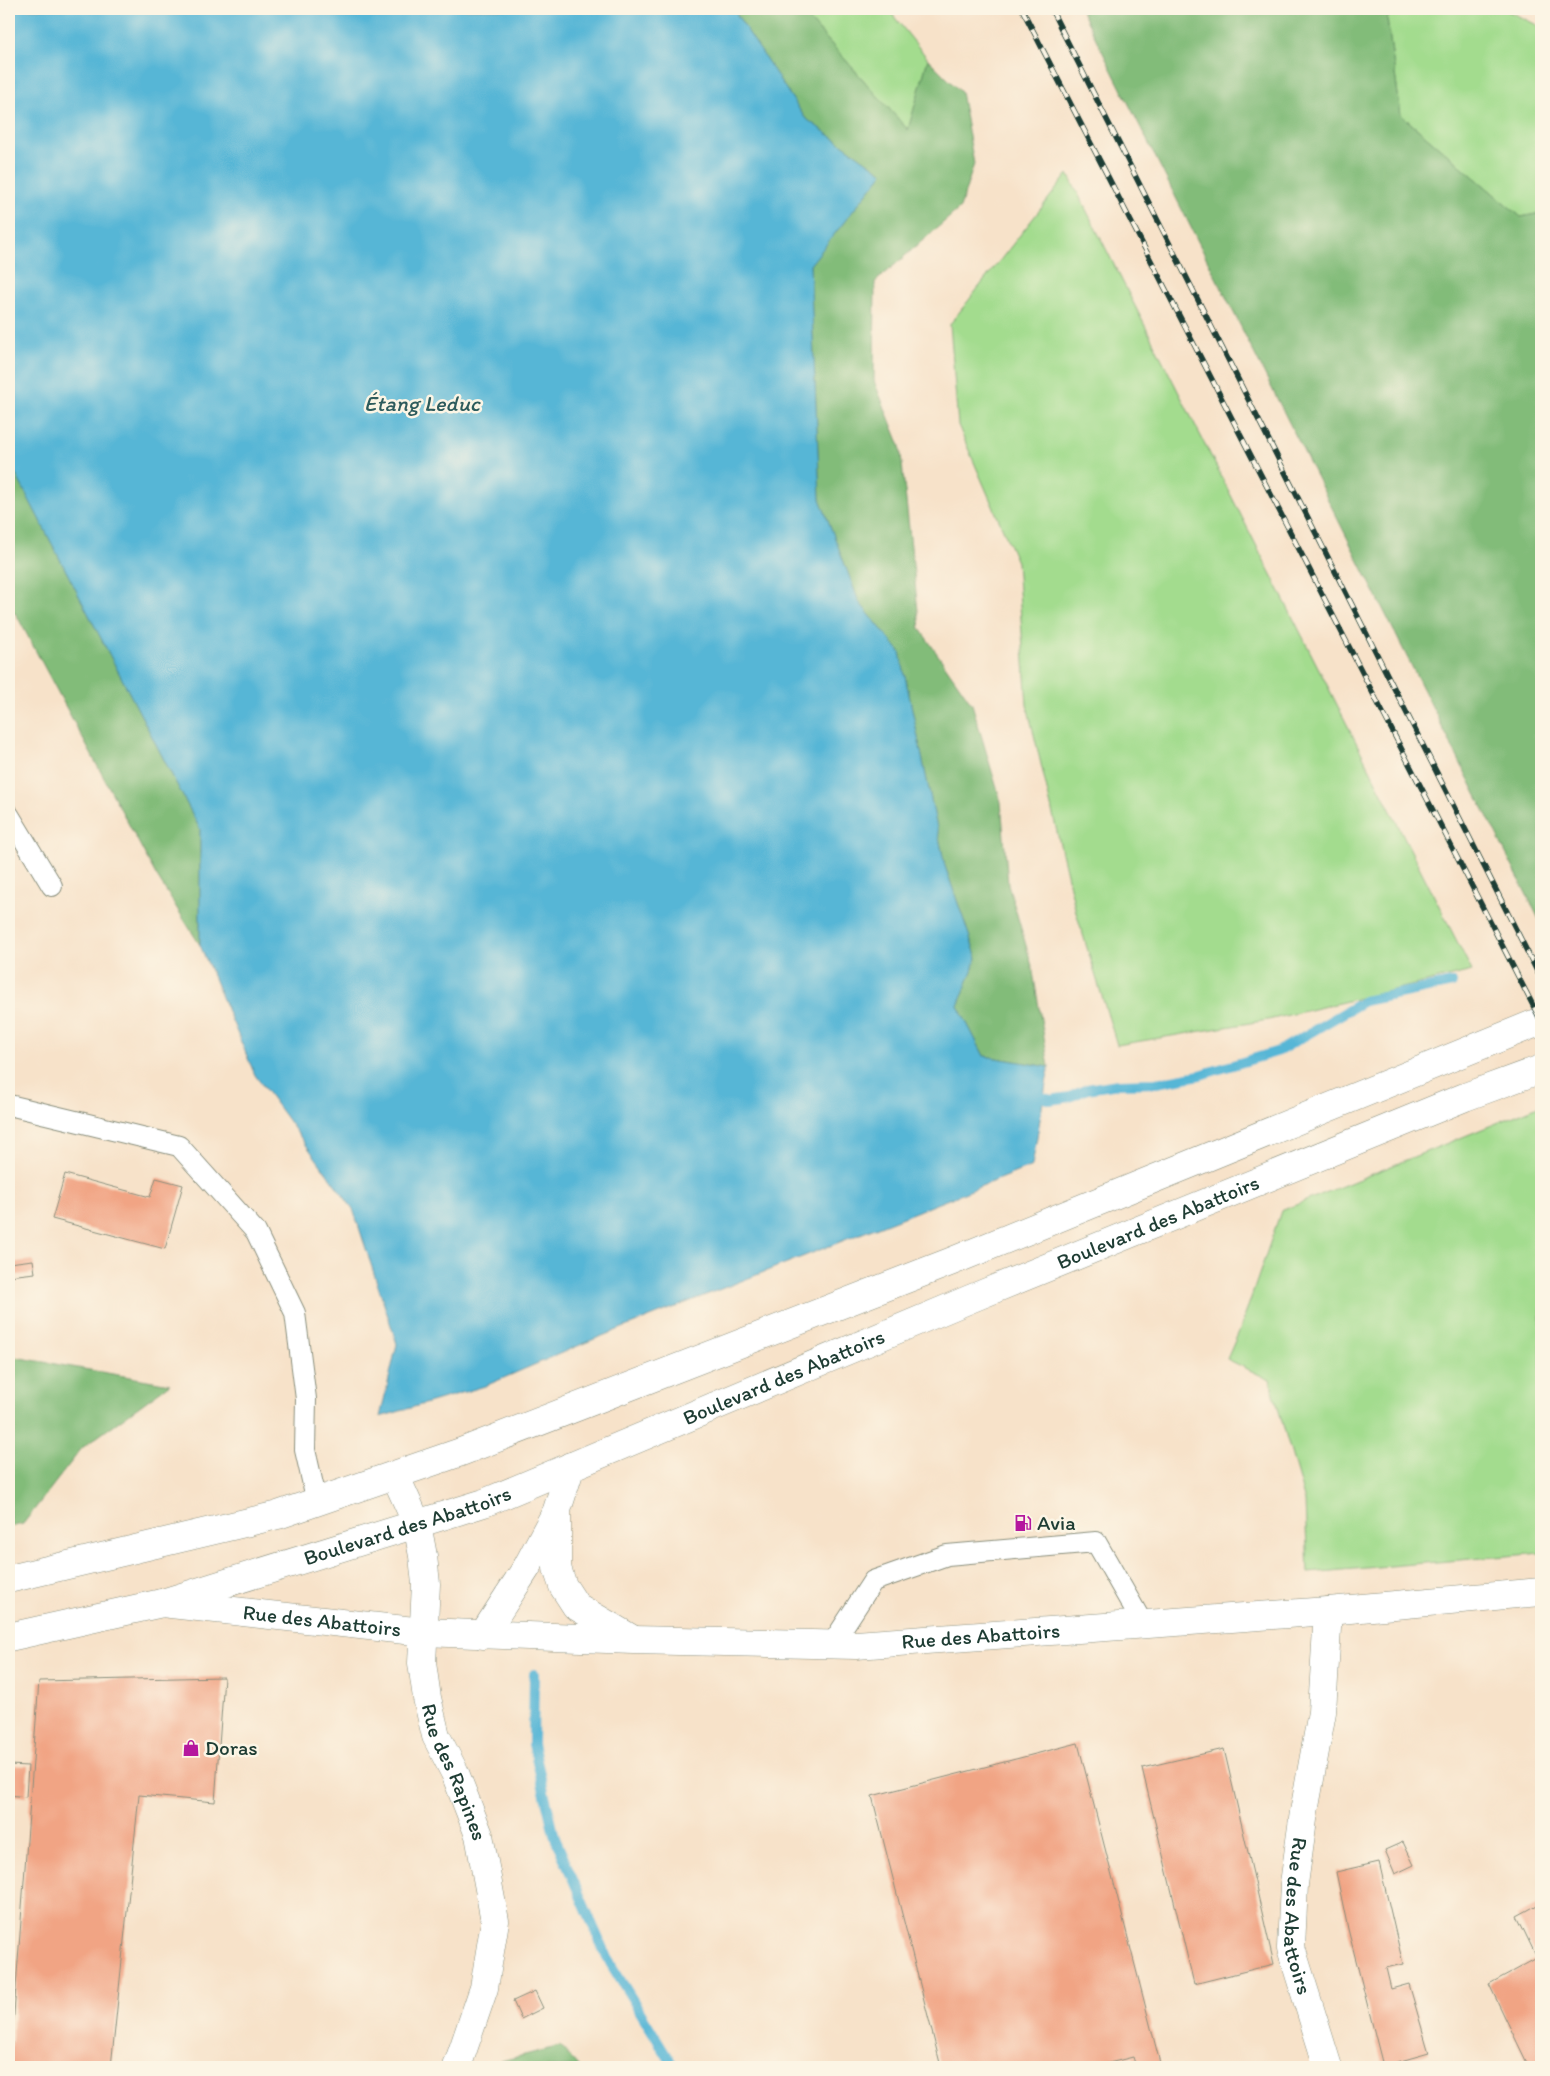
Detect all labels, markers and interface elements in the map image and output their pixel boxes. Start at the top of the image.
water label: Étang Leduc [364,390,482,417]
street label: Boulevard des Abattoirs [1053,1169,1263,1274]
street label: Boulevard des Abattoirs [679,1323,888,1430]
street label: Boulevard des Abattoirs [300,1480,515,1570]
place label: Avia [1037,1510,1076,1535]
fuel station icon: Avia [1013,1513,1033,1533]
street label: Rue des Abattoirs [242,1599,402,1641]
street label: Rue des Abattoirs [901,1617,1061,1654]
street label: Rue des Rapines [417,1701,493,1842]
place label: Doras [205,1735,258,1760]
shop icon: Doras [181,1738,201,1758]
street label: Rue des Abattoirs [1279,1836,1318,1997]

